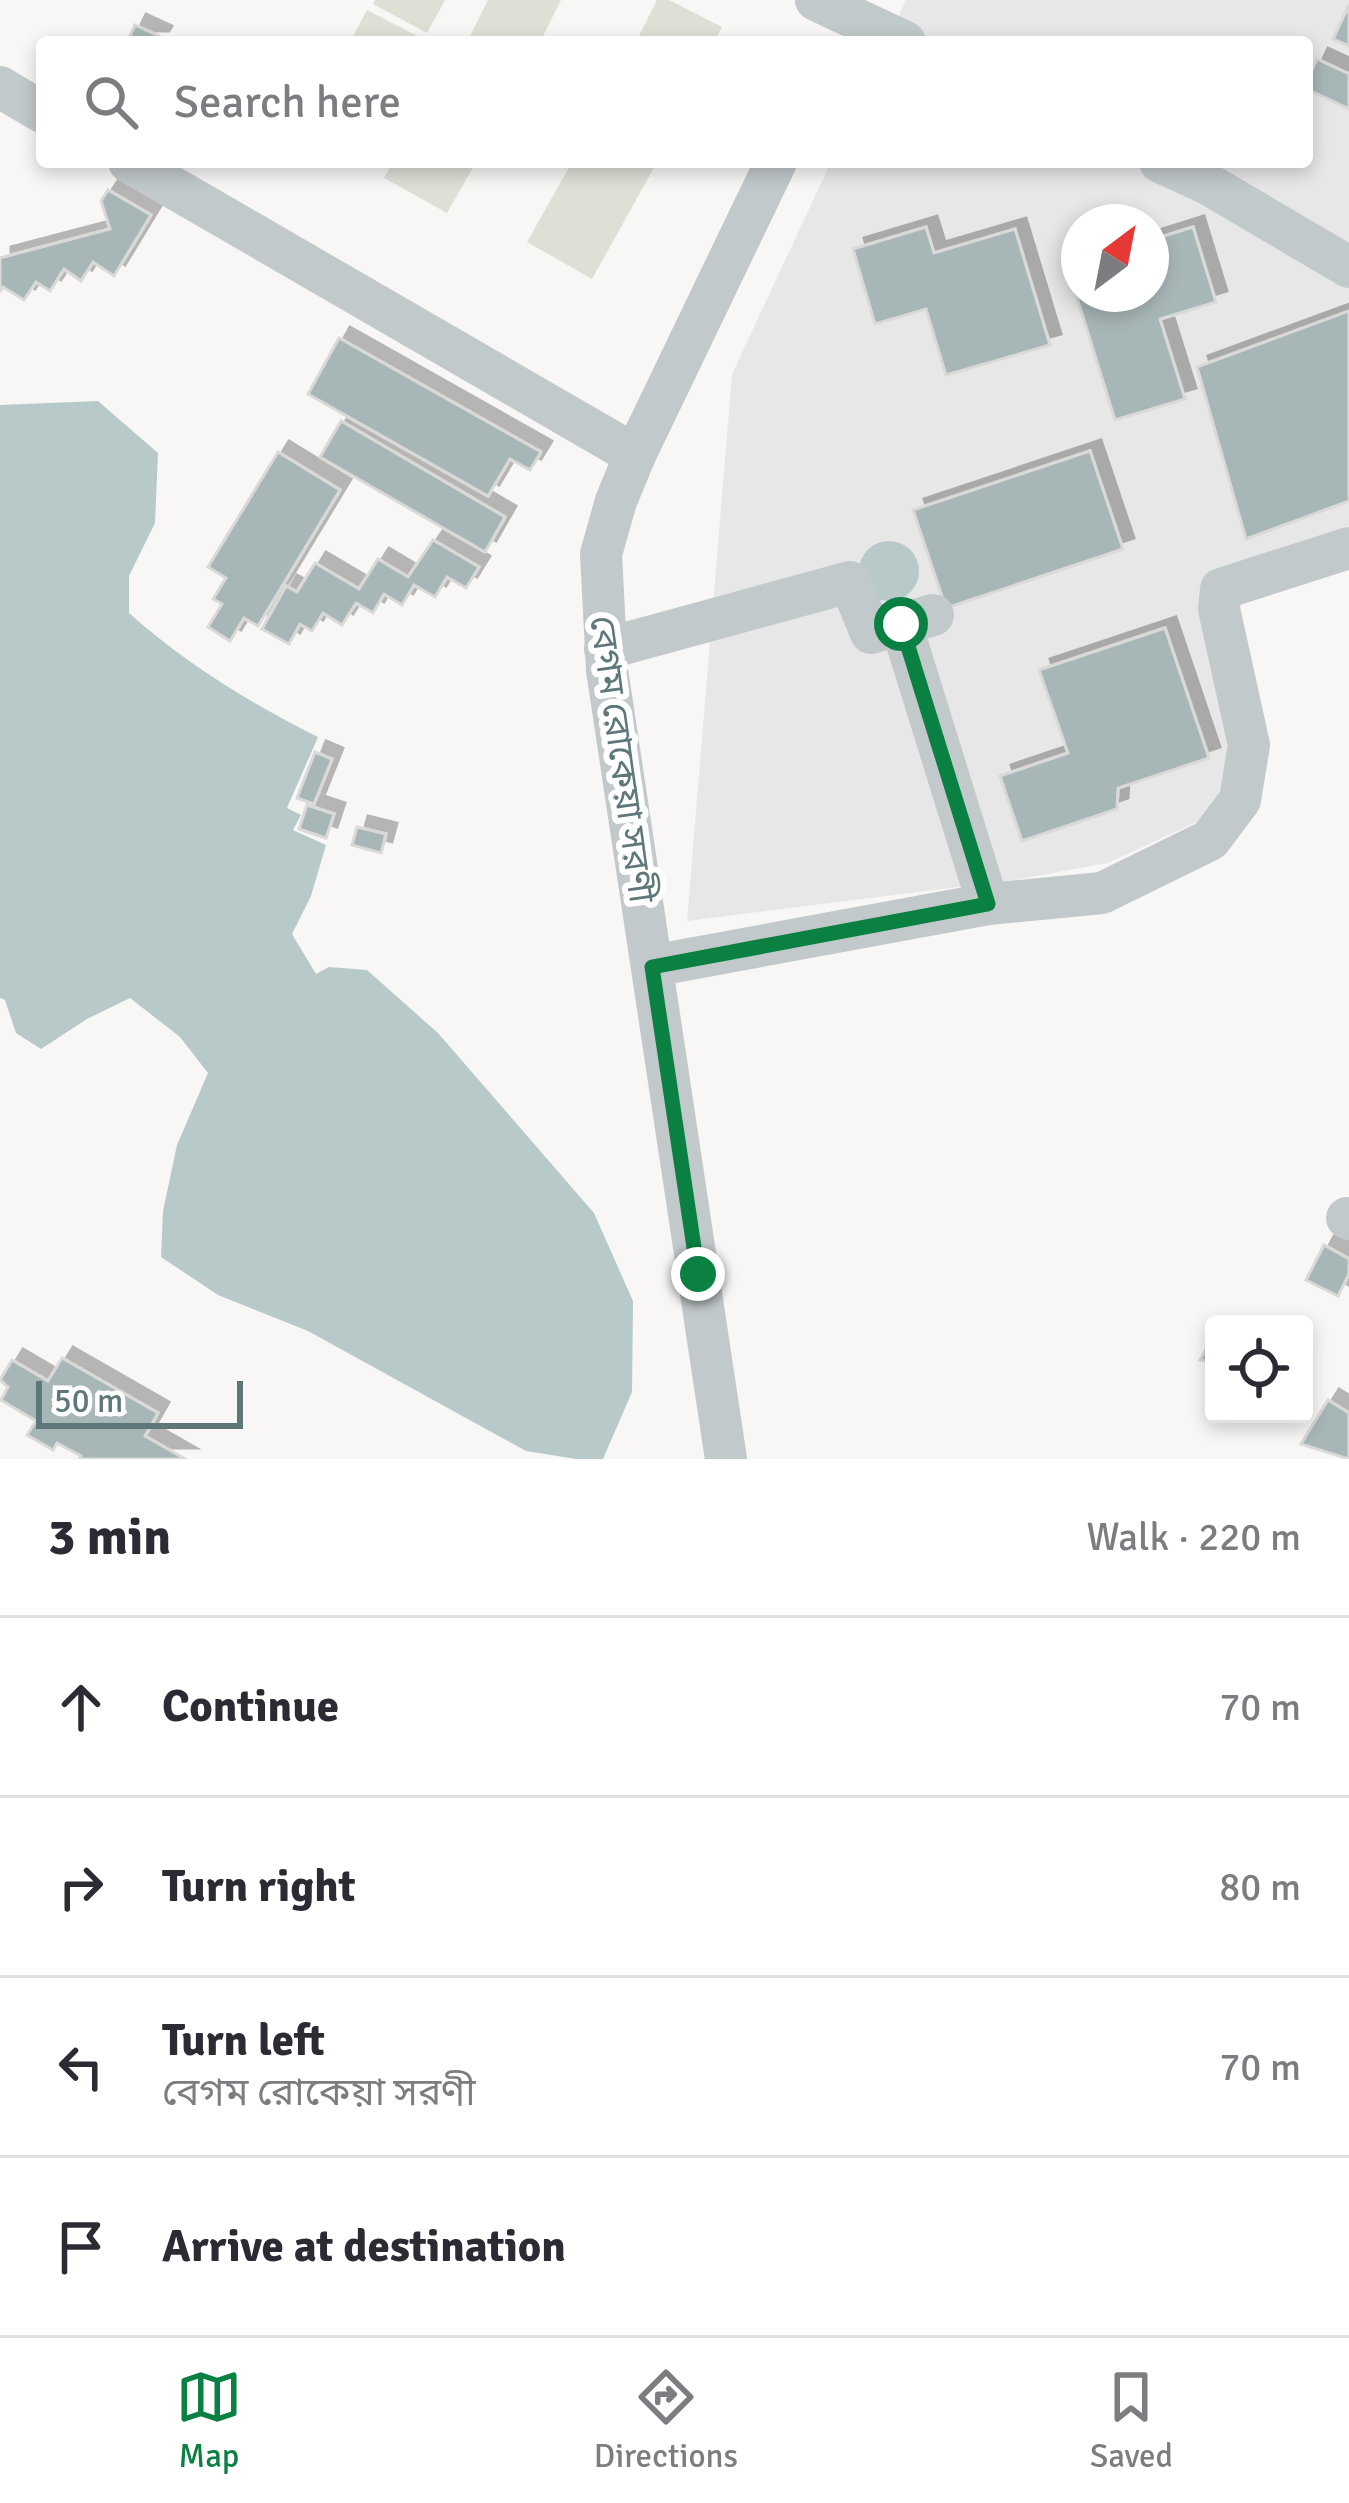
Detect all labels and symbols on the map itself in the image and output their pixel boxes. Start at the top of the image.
north arrow [1061,204,1169,312]
route start [874,597,928,651]
street label: বেগম রোকেয়া সরণী [579,613,664,906]
route end [671,1247,725,1301]
scale bar [36,1375,243,1428]

